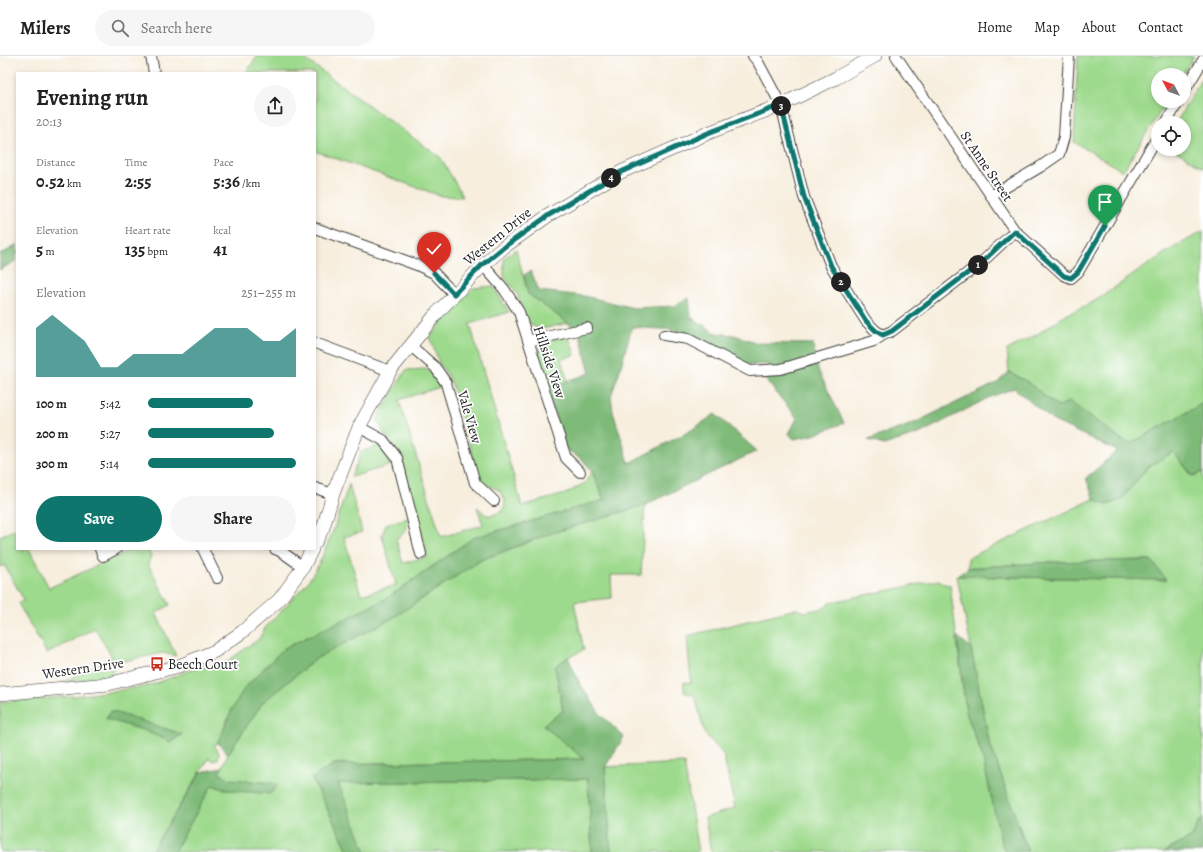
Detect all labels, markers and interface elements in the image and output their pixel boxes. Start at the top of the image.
search box [95,10,375,46]
text: Milers [20,15,71,41]
icon: search [109,17,131,39]
text: Search here [141,18,212,38]
text: Home [977,18,1012,37]
text: Map [1034,18,1060,37]
text: About [1082,18,1116,37]
text: Contact [1138,18,1183,37]
north arrow [1151,68,1191,108]
map controls [1151,68,1191,156]
text: Evening run [36,83,148,113]
button: share [254,85,296,127]
pin: 3 [771,96,791,116]
text: 3 [779,98,783,113]
text: 20:13 [36,113,62,130]
button: locate [1151,116,1191,156]
street label: St Anne Street [956,127,1017,206]
text: Distance [36,155,75,170]
text: Time [125,155,148,170]
text: Pace [213,155,234,170]
pin: 4 [601,168,621,188]
text: 0.52 [36,170,65,193]
text: 2:55 [125,170,151,193]
text: 5:36 [213,170,240,193]
text: 4 [608,170,614,185]
text: km [65,176,82,191]
text: /km [240,176,260,191]
pin [1088,185,1122,226]
icon: arrive [1094,191,1116,213]
street label: Western Drive [459,203,535,270]
text: Elevation [36,223,78,238]
text: Heart rate [125,223,171,238]
text: kcal [213,223,231,238]
pin [417,232,451,273]
text: 5 [36,238,43,261]
text: 135 [125,238,145,261]
text: 41 [213,238,227,261]
icon: check [423,238,445,260]
text: m [43,244,55,259]
text: bpm [145,244,168,259]
pin: 1 [968,255,988,275]
text: 1 [976,257,980,272]
pin: 2 [831,272,851,292]
text: 2 [838,274,844,289]
text: Elevation [36,284,86,301]
text: 251–255 m [241,284,296,301]
street label: Hillside View [529,323,570,401]
street label: Vale View [453,387,486,446]
text: 100 m [36,395,67,412]
text: 5:42 [100,395,121,412]
text: 200 m [36,425,69,442]
text: 5:27 [100,425,120,442]
text: 300 m [36,455,68,472]
text: 5:14 [100,455,119,472]
button: Save [36,496,162,542]
button: Share [170,496,296,542]
street label: Western Drive [40,653,125,684]
place label: Beech Court [168,655,238,674]
bus stop icon: Beech Court [149,656,165,672]

